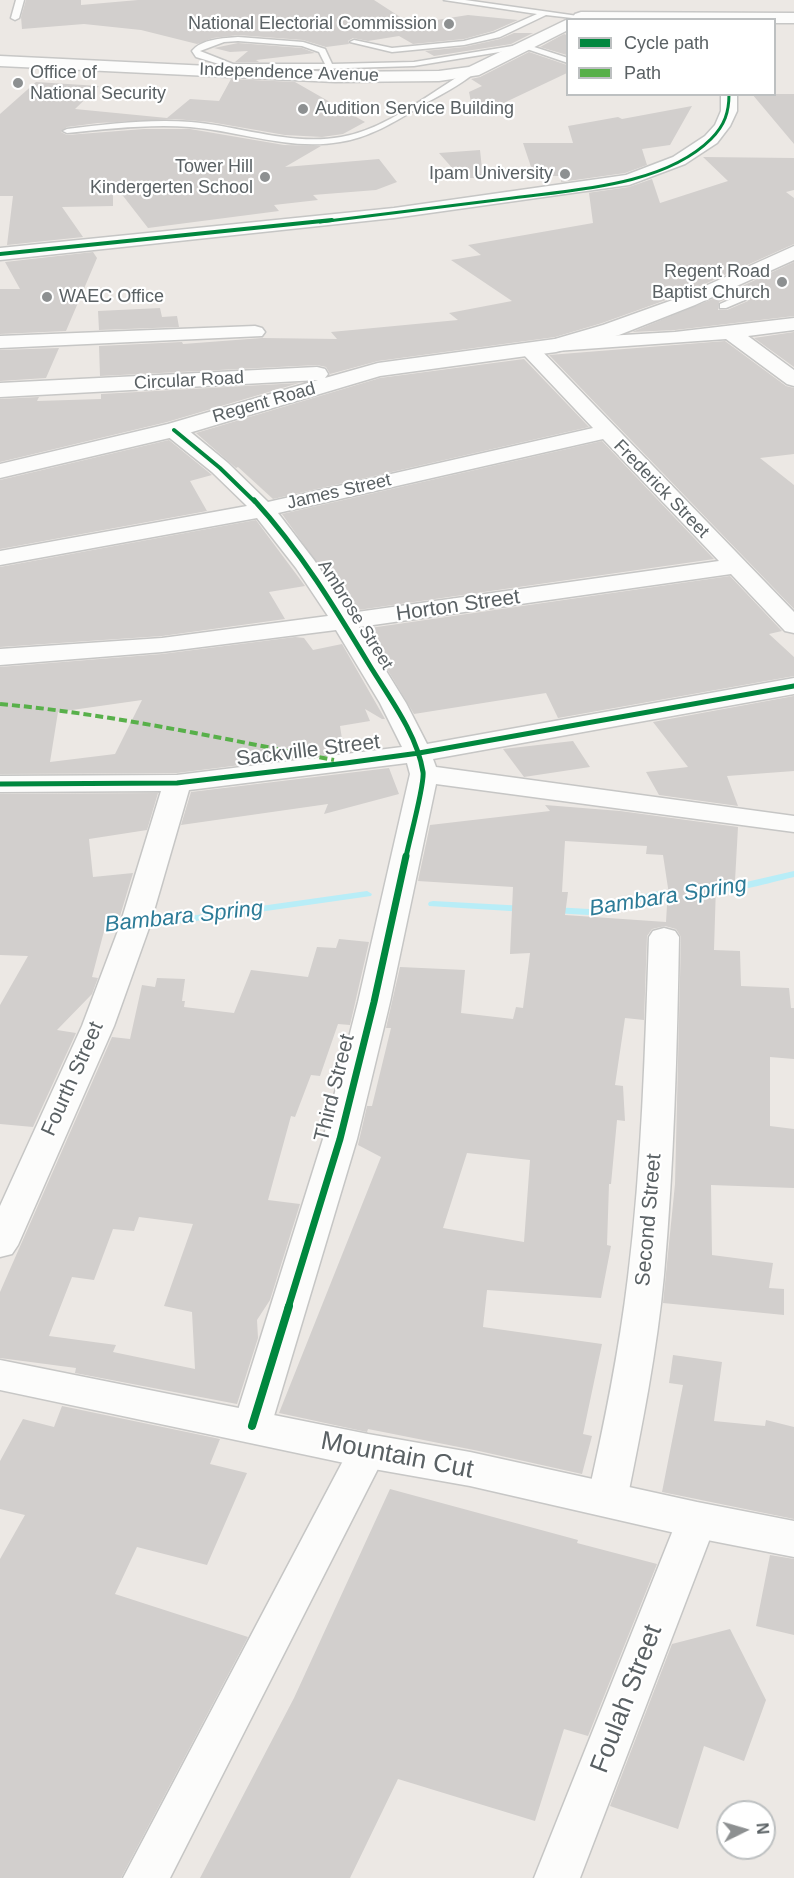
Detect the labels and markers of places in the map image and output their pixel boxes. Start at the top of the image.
place label: National Electorial Commission [188,13,437,35]
marker: National Electorial Commission [442,17,456,31]
place label: Office of National Security [30,62,166,104]
marker: Office of National Security [11,76,25,90]
place label: Audition Service Building [315,98,514,120]
marker: Audition Service Building [296,102,310,116]
place label: Tower Hill Kindergerten School [90,156,253,198]
place label: Ipam University [429,163,553,185]
marker: Ipam University [558,167,572,181]
marker: Tower Hill Kindergerten School [258,170,272,184]
place label: Regent Road Baptist Church [652,261,770,304]
marker: Regent Road Baptist Church [775,275,789,289]
place label: WAEC Office [59,286,164,308]
marker: WAEC Office [40,290,54,304]

